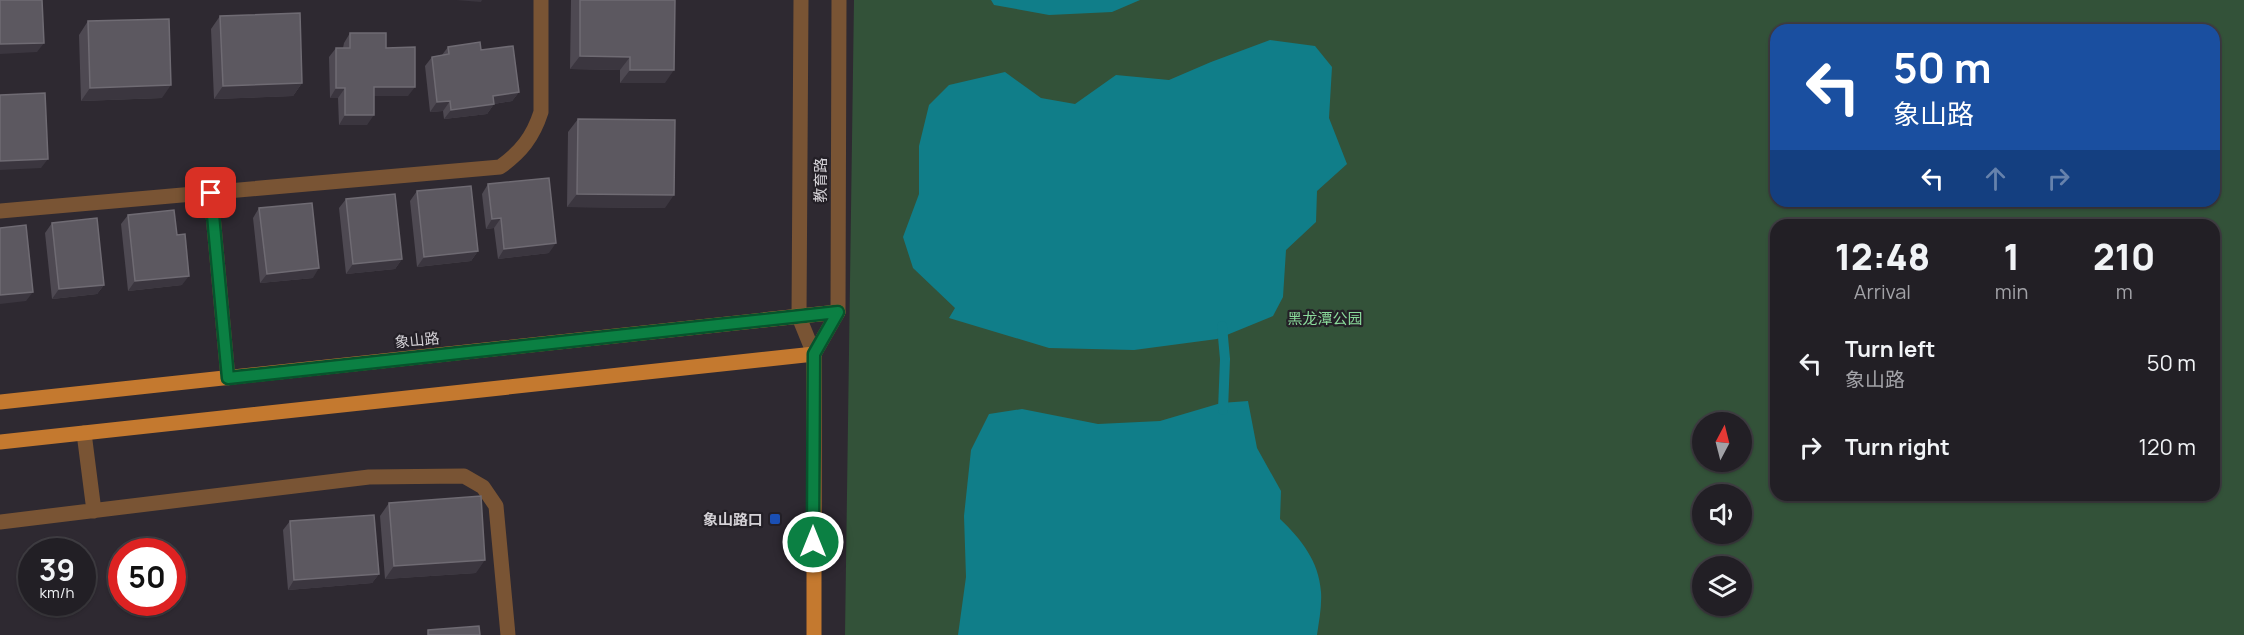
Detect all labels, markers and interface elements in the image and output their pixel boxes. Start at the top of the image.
text: 50 m [1893,38,1991,96]
icon: left [1794,48,1872,126]
text: 象山路 [1893,95,1974,132]
street label: 教育路 [810,157,831,203]
icon: left [1916,162,1949,195]
icon: ahead [1979,162,2012,195]
icon: right [2042,162,2075,195]
pin [185,167,236,218]
icon: arrive [194,176,227,209]
text: 12:48 [1835,232,1930,281]
text: 1 [2003,232,2020,281]
text: 210 [2093,232,2155,281]
text: Arrival [1854,278,1911,305]
text: min [1995,278,2028,305]
text: m [2116,278,2133,305]
park label: 黑龙潭公园 [1287,308,1363,329]
street label: 象山路 [394,327,440,353]
text: Turn left [1845,334,1935,364]
icon: left [1794,347,1827,380]
text: 50 m [2147,348,2196,378]
text: 象山路 [1845,366,1905,393]
north arrow [1692,412,1752,472]
map controls [1692,412,1752,616]
icon: right [1794,431,1827,464]
text: Turn right [1845,432,1950,462]
text: 120 m [2138,432,2196,462]
button: sound [1692,484,1752,544]
place label: 象山路口 [703,509,763,530]
position arrow [781,510,845,574]
marker: 象山路口 [768,512,782,526]
speed limit sign: 50 [108,538,186,616]
text: 39 [39,549,75,590]
button: layers [1692,556,1752,616]
text: km/h [40,582,74,603]

